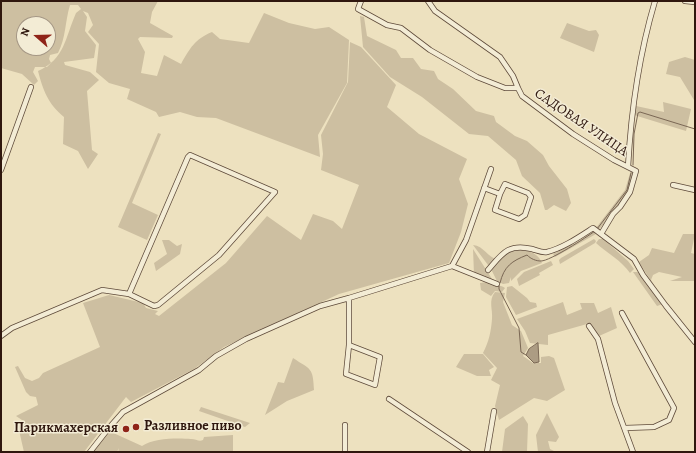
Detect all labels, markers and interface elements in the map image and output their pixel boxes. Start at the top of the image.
north arrow [16,16,56,56]
text: N [17,26,34,38]
street label: САДОВАЯ УЛИЦА [531,86,631,160]
place label: Разливное пиво [144,419,241,435]
place label: Парикмахерская [14,421,118,437]
marker: Разливное пиво [131,422,141,432]
marker: Парикмахерская [121,424,131,434]

